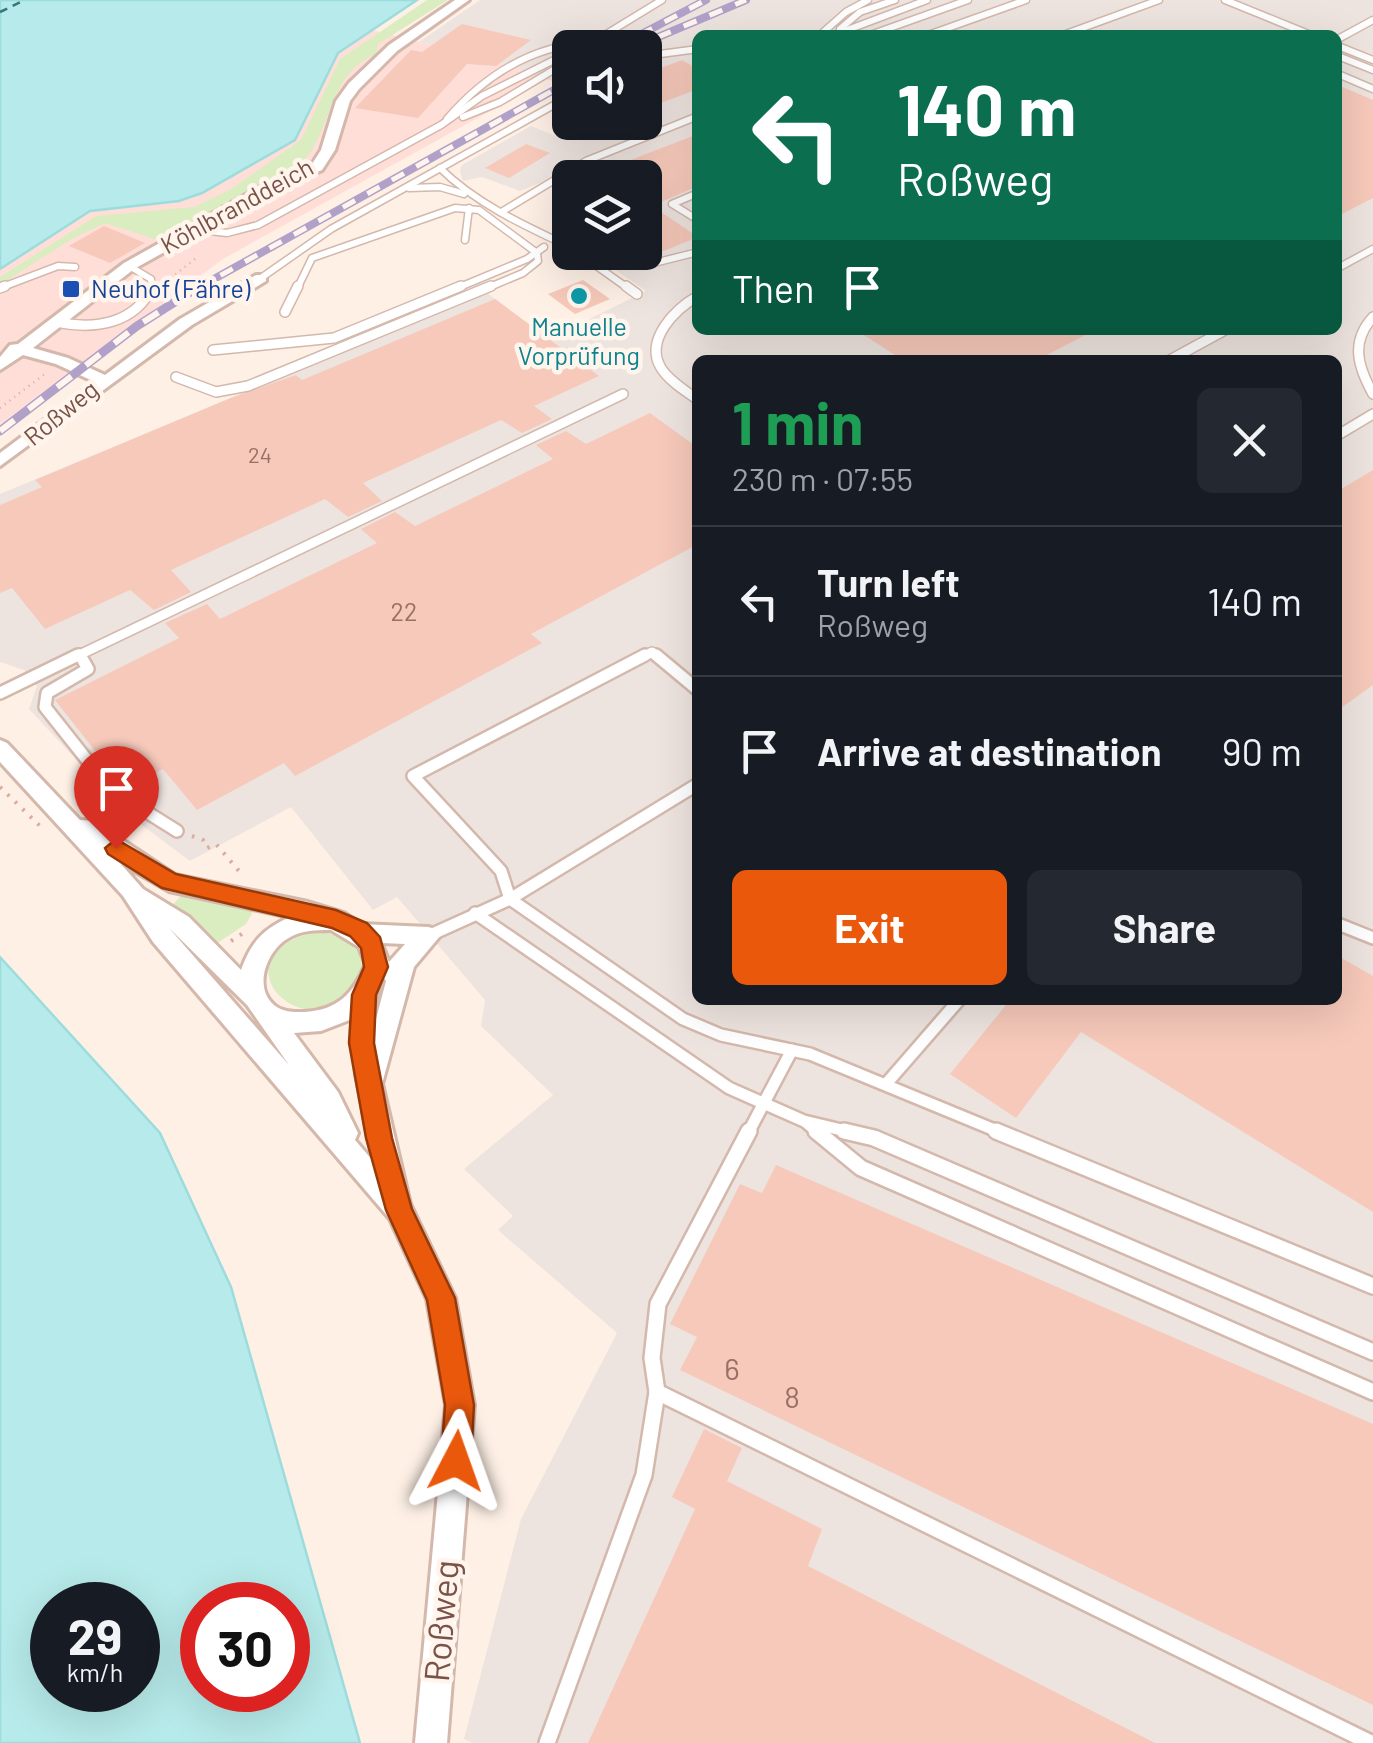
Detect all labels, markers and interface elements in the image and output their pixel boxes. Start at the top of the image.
map controls [552,30,662,270]
button: sound [552,30,662,140]
text: 140 m [897,66,1076,150]
icon: left [732,70,862,200]
street label: Köhlbranddeich [155,151,318,259]
text: Roßweg [897,151,1053,205]
button: layers [552,160,662,270]
icon: arrive [835,260,890,315]
text: Then [732,265,815,311]
place label: Neuhof (Fähre) [91,273,251,303]
marker: Neuhof (Fähre) [60,278,82,300]
marker: Manuelle Vorprüfung [568,285,590,307]
place label: Manuelle Vorprüfung [518,311,640,370]
street label: Roßweg [17,373,104,451]
text: 1 min [732,385,863,457]
button: close [1197,388,1302,493]
house number: 24 [248,441,272,467]
text: 230 m · 07:55 [732,459,913,497]
text: Turn left [817,559,960,605]
icon: left [732,574,787,629]
text: 140 m [1207,578,1302,624]
house number: 22 [391,596,417,626]
text: Roßweg [817,605,928,643]
icon: arrive [732,724,787,779]
text: Arrive at destination [817,728,1162,774]
text: 90 m [1222,728,1302,774]
pin [74,746,159,849]
icon: arrive [89,761,144,816]
button: Exit [732,870,1007,985]
button: Share [1027,870,1302,985]
house number: 6 [724,1350,740,1386]
house number: 8 [784,1378,800,1414]
position arrow [404,1409,508,1513]
street label: Roßweg [414,1558,466,1683]
speed limit sign: 30 [180,1582,310,1712]
text: 29 [68,1605,122,1665]
text: km/h [67,1657,123,1687]

